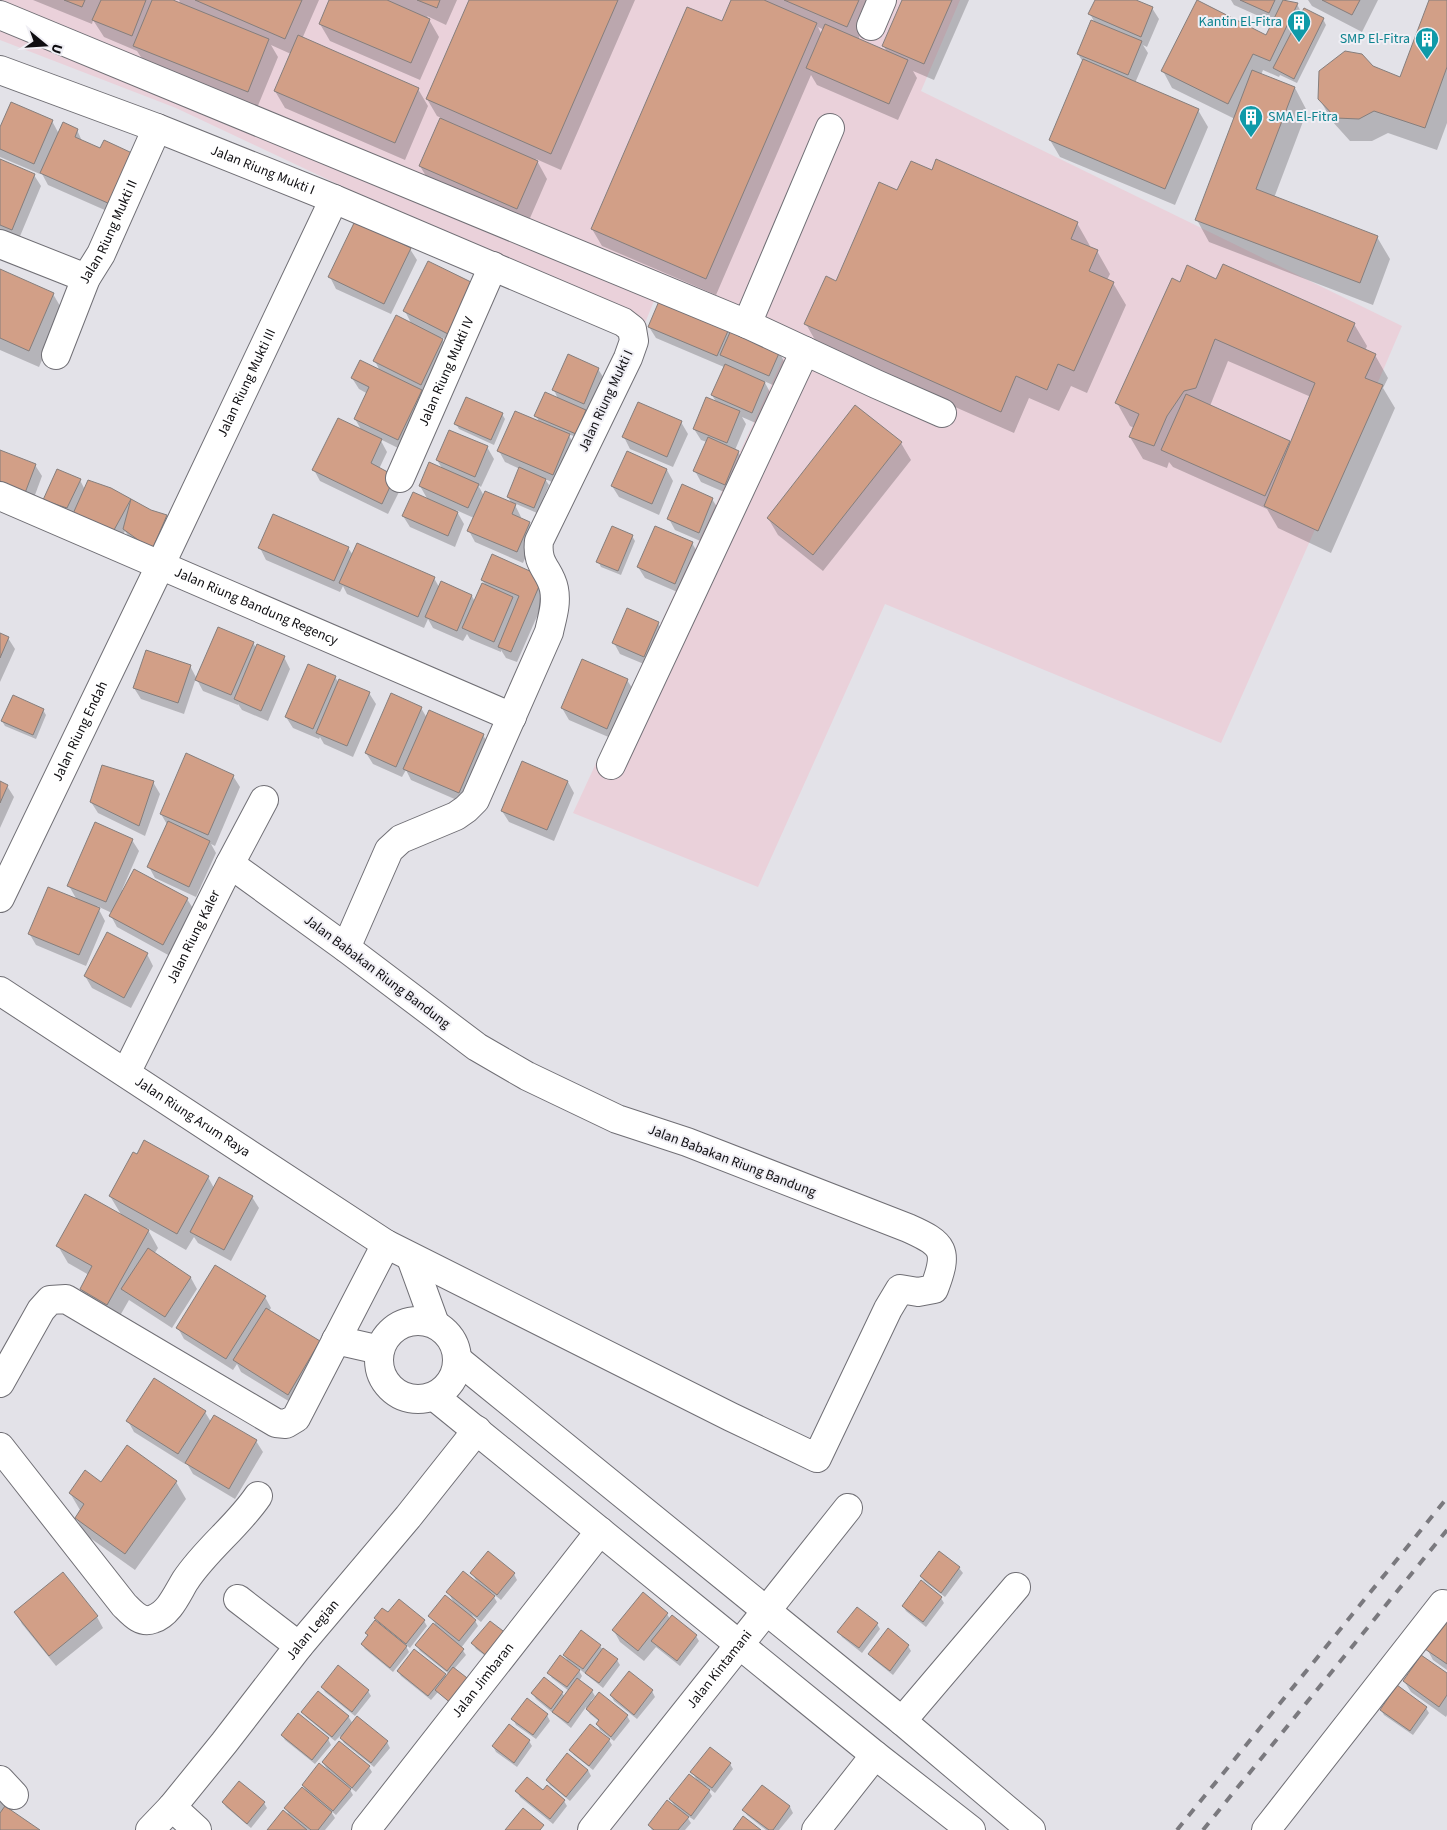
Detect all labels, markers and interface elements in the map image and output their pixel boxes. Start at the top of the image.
building icon: Kantin El-Fitra [1286,9,1312,43]
place label: Kantin El-Fitra [1199,12,1282,32]
north arrow [20,20,70,70]
building icon: SMP El-Fitra [1414,26,1440,60]
place label: SMP El-Fitra [1340,29,1410,49]
text: U [45,41,67,56]
building icon: SMA El-Fitra [1238,104,1264,138]
place label: SMA El-Fitra [1268,107,1338,127]
street label: Jalan Riung Mukti I [207,140,318,200]
street label: Jalan Riung Mukti II [75,177,143,287]
street label: Jalan Riung Mukti IV [414,313,480,430]
street label: Jalan Riung Mukti III [212,325,281,441]
street label: Jalan Riung Mukti I [574,347,638,455]
street label: Jalan Riung Bandung Regency [171,562,342,651]
street label: Jalan Riung Endah [48,678,113,785]
street label: Jalan Riung Kaler [162,887,225,987]
street label: Jalan Babakan Riung Bandung [300,910,454,1034]
street label: Jalan Riung Arum Raya [131,1072,254,1162]
street label: Jalan Babakan Riung Bandung [645,1120,819,1202]
street label: Jalan Legian [281,1595,344,1665]
street label: Jalan Kintamani [682,1626,757,1713]
street label: Jalan Jimbaran [447,1639,519,1722]

